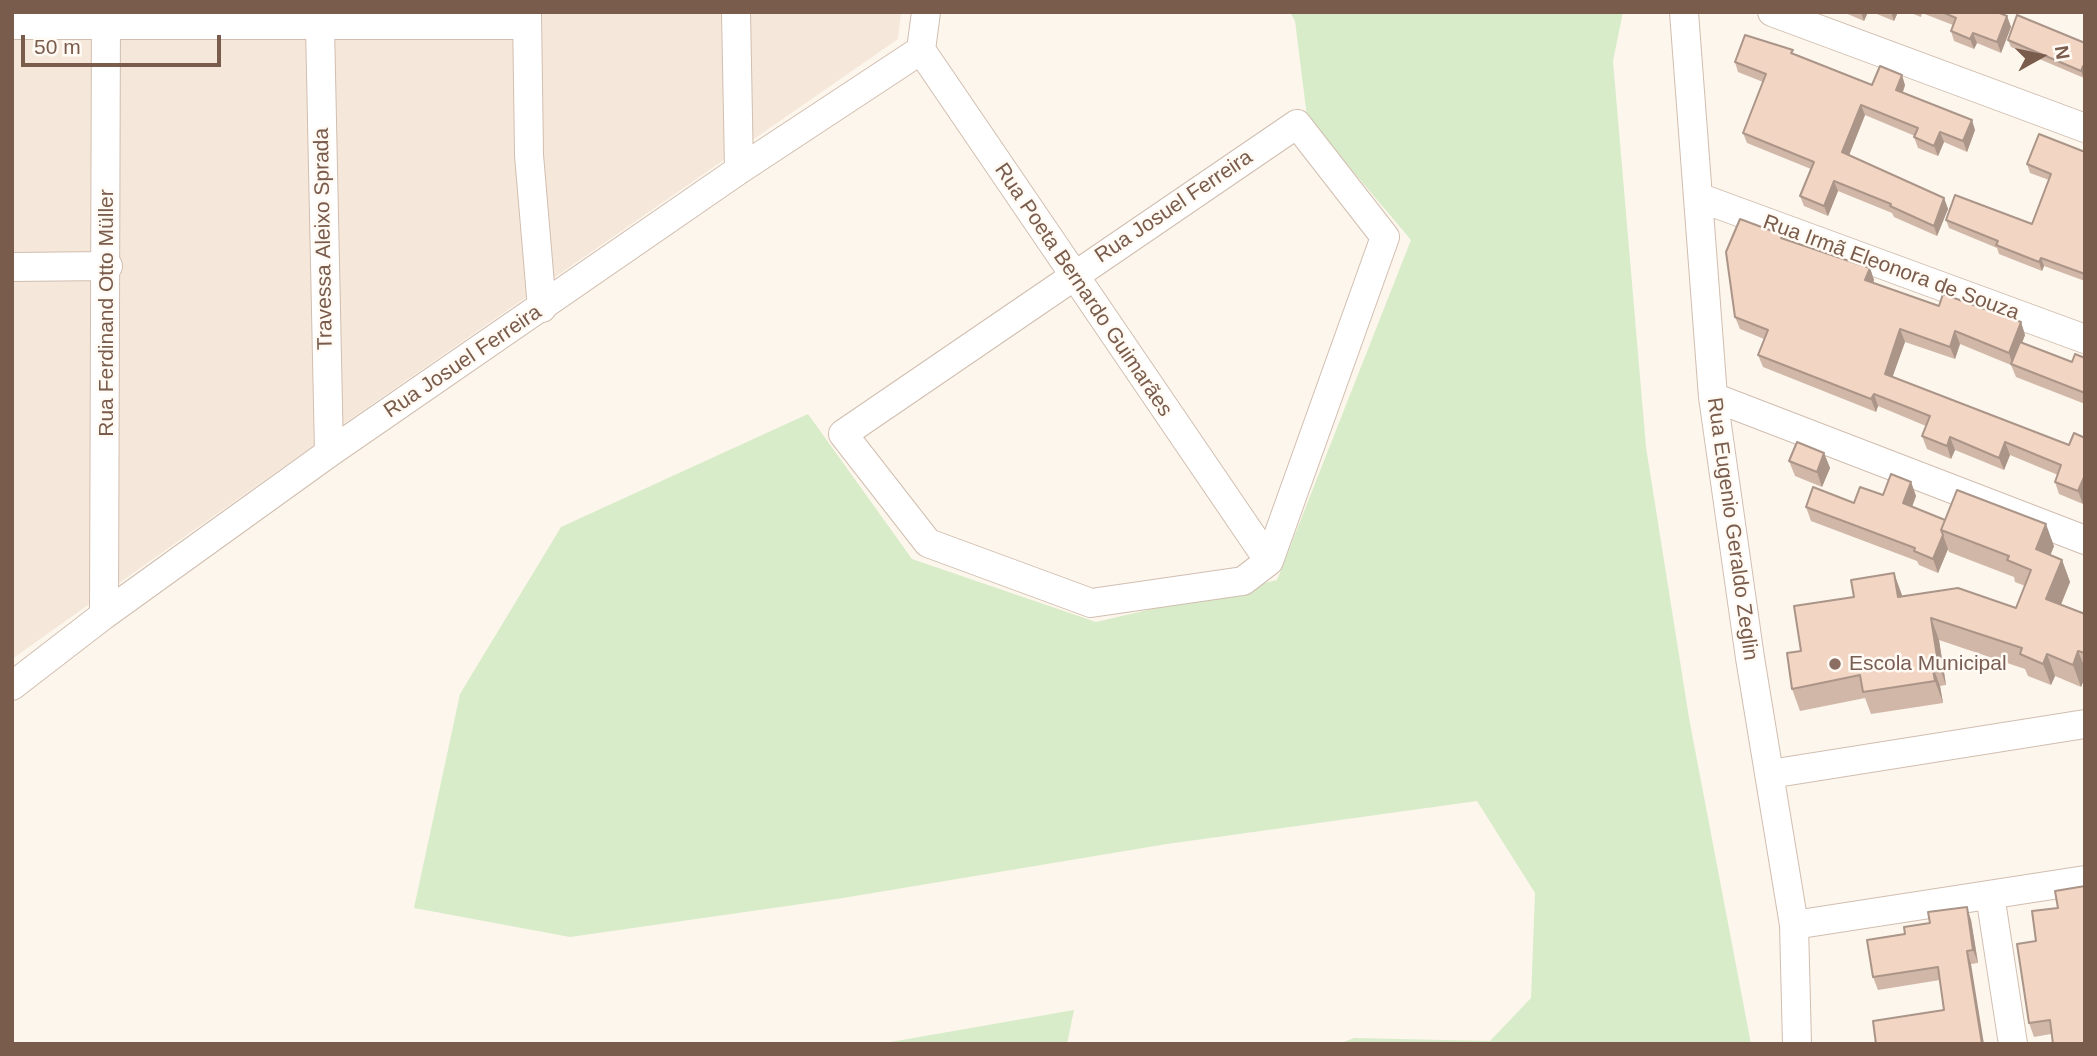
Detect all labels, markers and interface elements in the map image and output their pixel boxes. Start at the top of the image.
scale bar [24,21,224,65]
north arrow [2006,21,2076,91]
text: 50 m [34,35,81,58]
text: N [2051,44,2074,61]
street label: Travessa Aleixo Sprada [309,128,339,350]
street label: Rua Josuel Ferreira [1091,145,1257,269]
street label: Rua Poeta Bernardo Guimarães [989,159,1177,421]
street label: Rua Ferdinand Otto Müller [94,189,120,437]
street label: Rua Irmã Eleonora de Souza [1759,210,2023,326]
street label: Rua Josuel Ferreira [380,300,546,424]
street label: Rua Eugenio Geraldo Zeglin [1701,396,1763,662]
place label: Escola Municipal [1849,651,2007,677]
marker: Escola Municipal [1827,656,1843,672]

